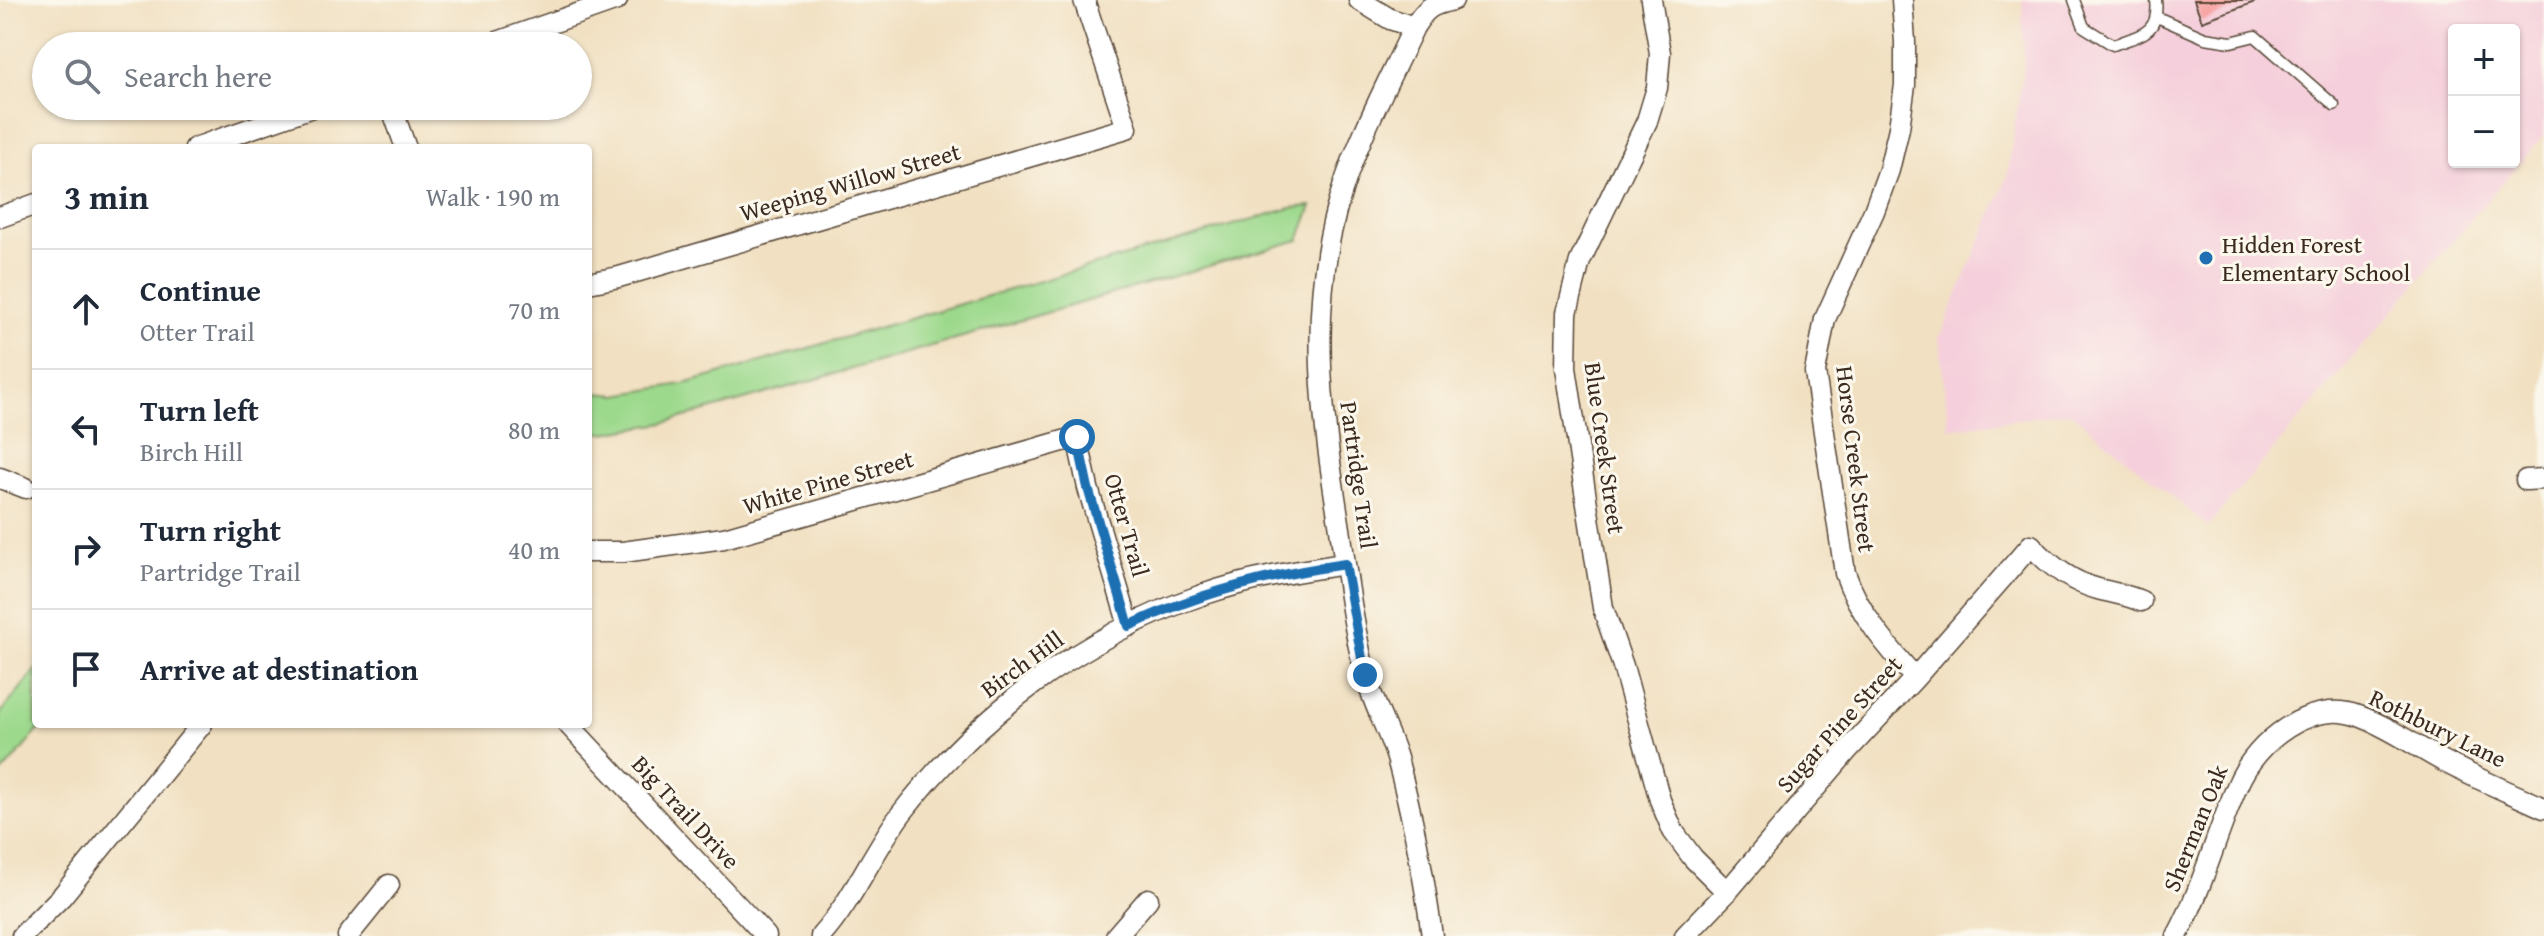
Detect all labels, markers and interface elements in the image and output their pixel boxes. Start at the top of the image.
map controls [2448,24,2520,168]
button: + [2448,24,2520,96]
search box [32,32,592,120]
icon: search [60,54,104,98]
text: Search here [124,54,272,98]
button: − [2448,96,2520,168]
street label: Weeping Willow Street [736,134,965,230]
text: 3 min [64,172,149,221]
text: Walk · 190 m [426,177,560,216]
place label: Hidden Forest Elementary School [2222,227,2410,290]
marker: Hidden Forest Elementary School [2197,249,2215,267]
text: Continue [140,268,261,312]
icon: ahead [64,287,108,331]
text: 70 m [508,290,560,329]
text: Otter Trail [140,312,255,351]
street label: Blue Creek Street [1576,360,1634,537]
street label: Horse Creek Street [1827,364,1885,555]
text: Turn left [140,388,259,432]
street label: Partridge Trail [1331,399,1387,551]
icon: left [64,407,108,451]
text: 80 m [508,410,560,449]
route start [1059,419,1095,455]
text: Birch Hill [140,432,243,471]
street label: White Pine Street [739,441,918,523]
street label: Otter Trail [1096,469,1158,581]
text: Turn right [140,508,281,552]
icon: right [64,527,108,571]
text: 40 m [508,530,560,569]
text: Partridge Trail [140,552,301,591]
street label: Birch Hill [973,622,1071,706]
icon: arrive [64,647,108,691]
text: Arrive at destination [140,647,418,691]
street label: Sugar Pine Street [1768,647,1910,800]
route end [1347,657,1383,693]
street label: Rothbury Lane [2364,680,2512,776]
street label: Big Trail Drive [624,747,748,877]
street label: Sherman Oak [2154,758,2237,897]

